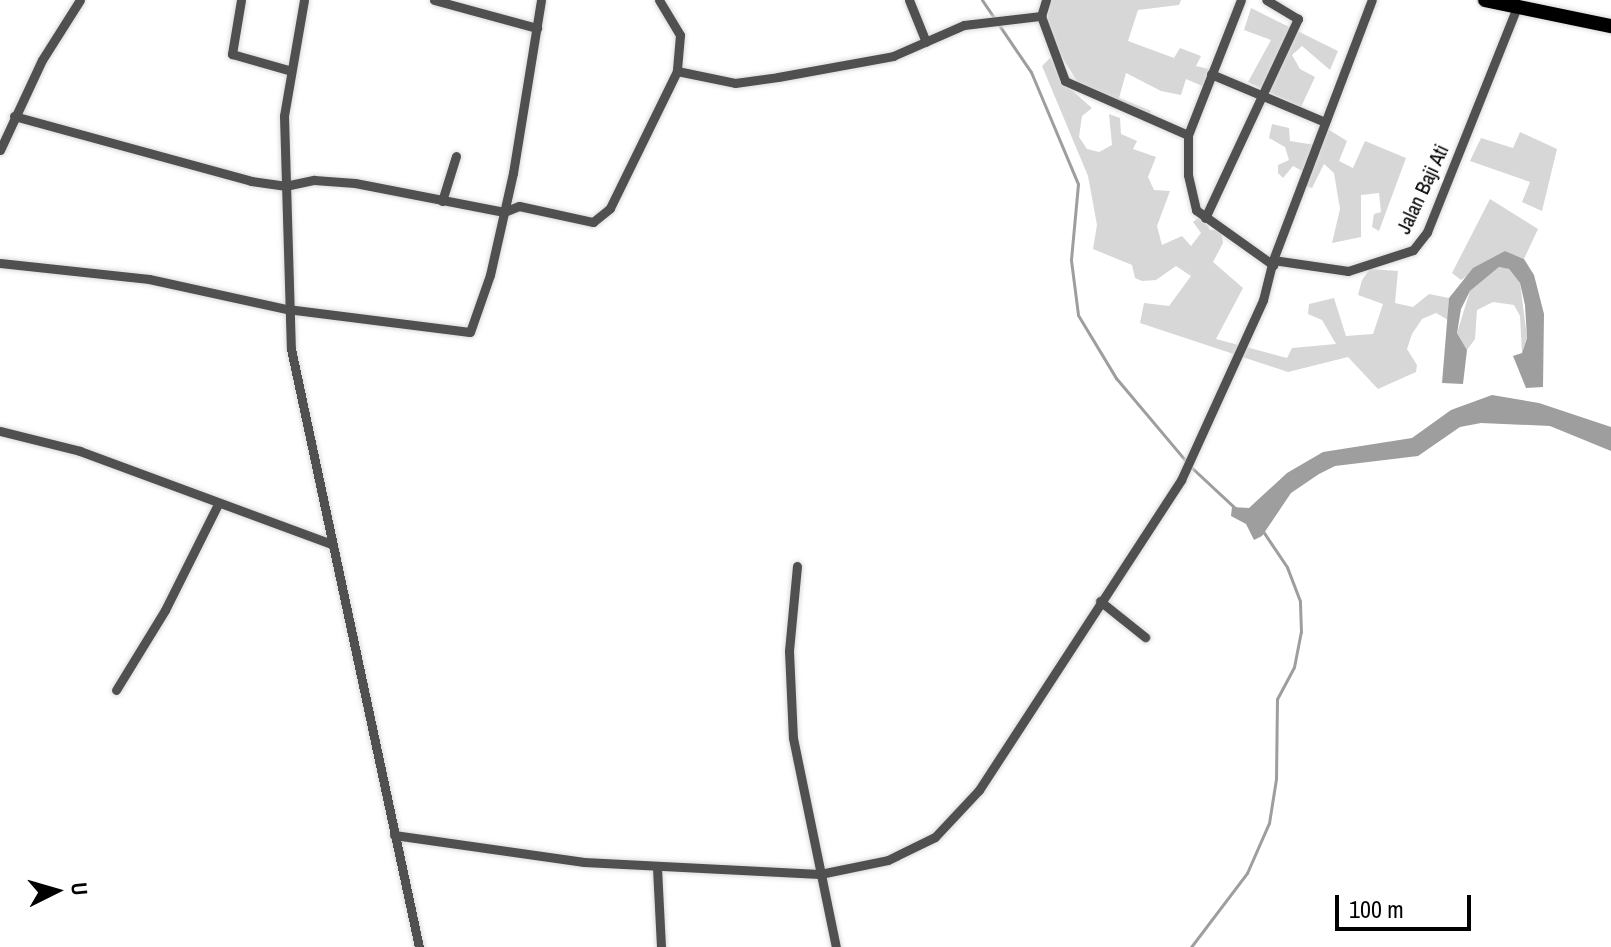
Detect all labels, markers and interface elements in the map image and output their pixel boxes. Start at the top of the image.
street label: Jalan Baji Ati [1391,140,1453,238]
north arrow [16,851,96,931]
scale bar [1339,879,1475,929]
text: U [64,881,95,897]
text: 100 m [1349,893,1404,925]

